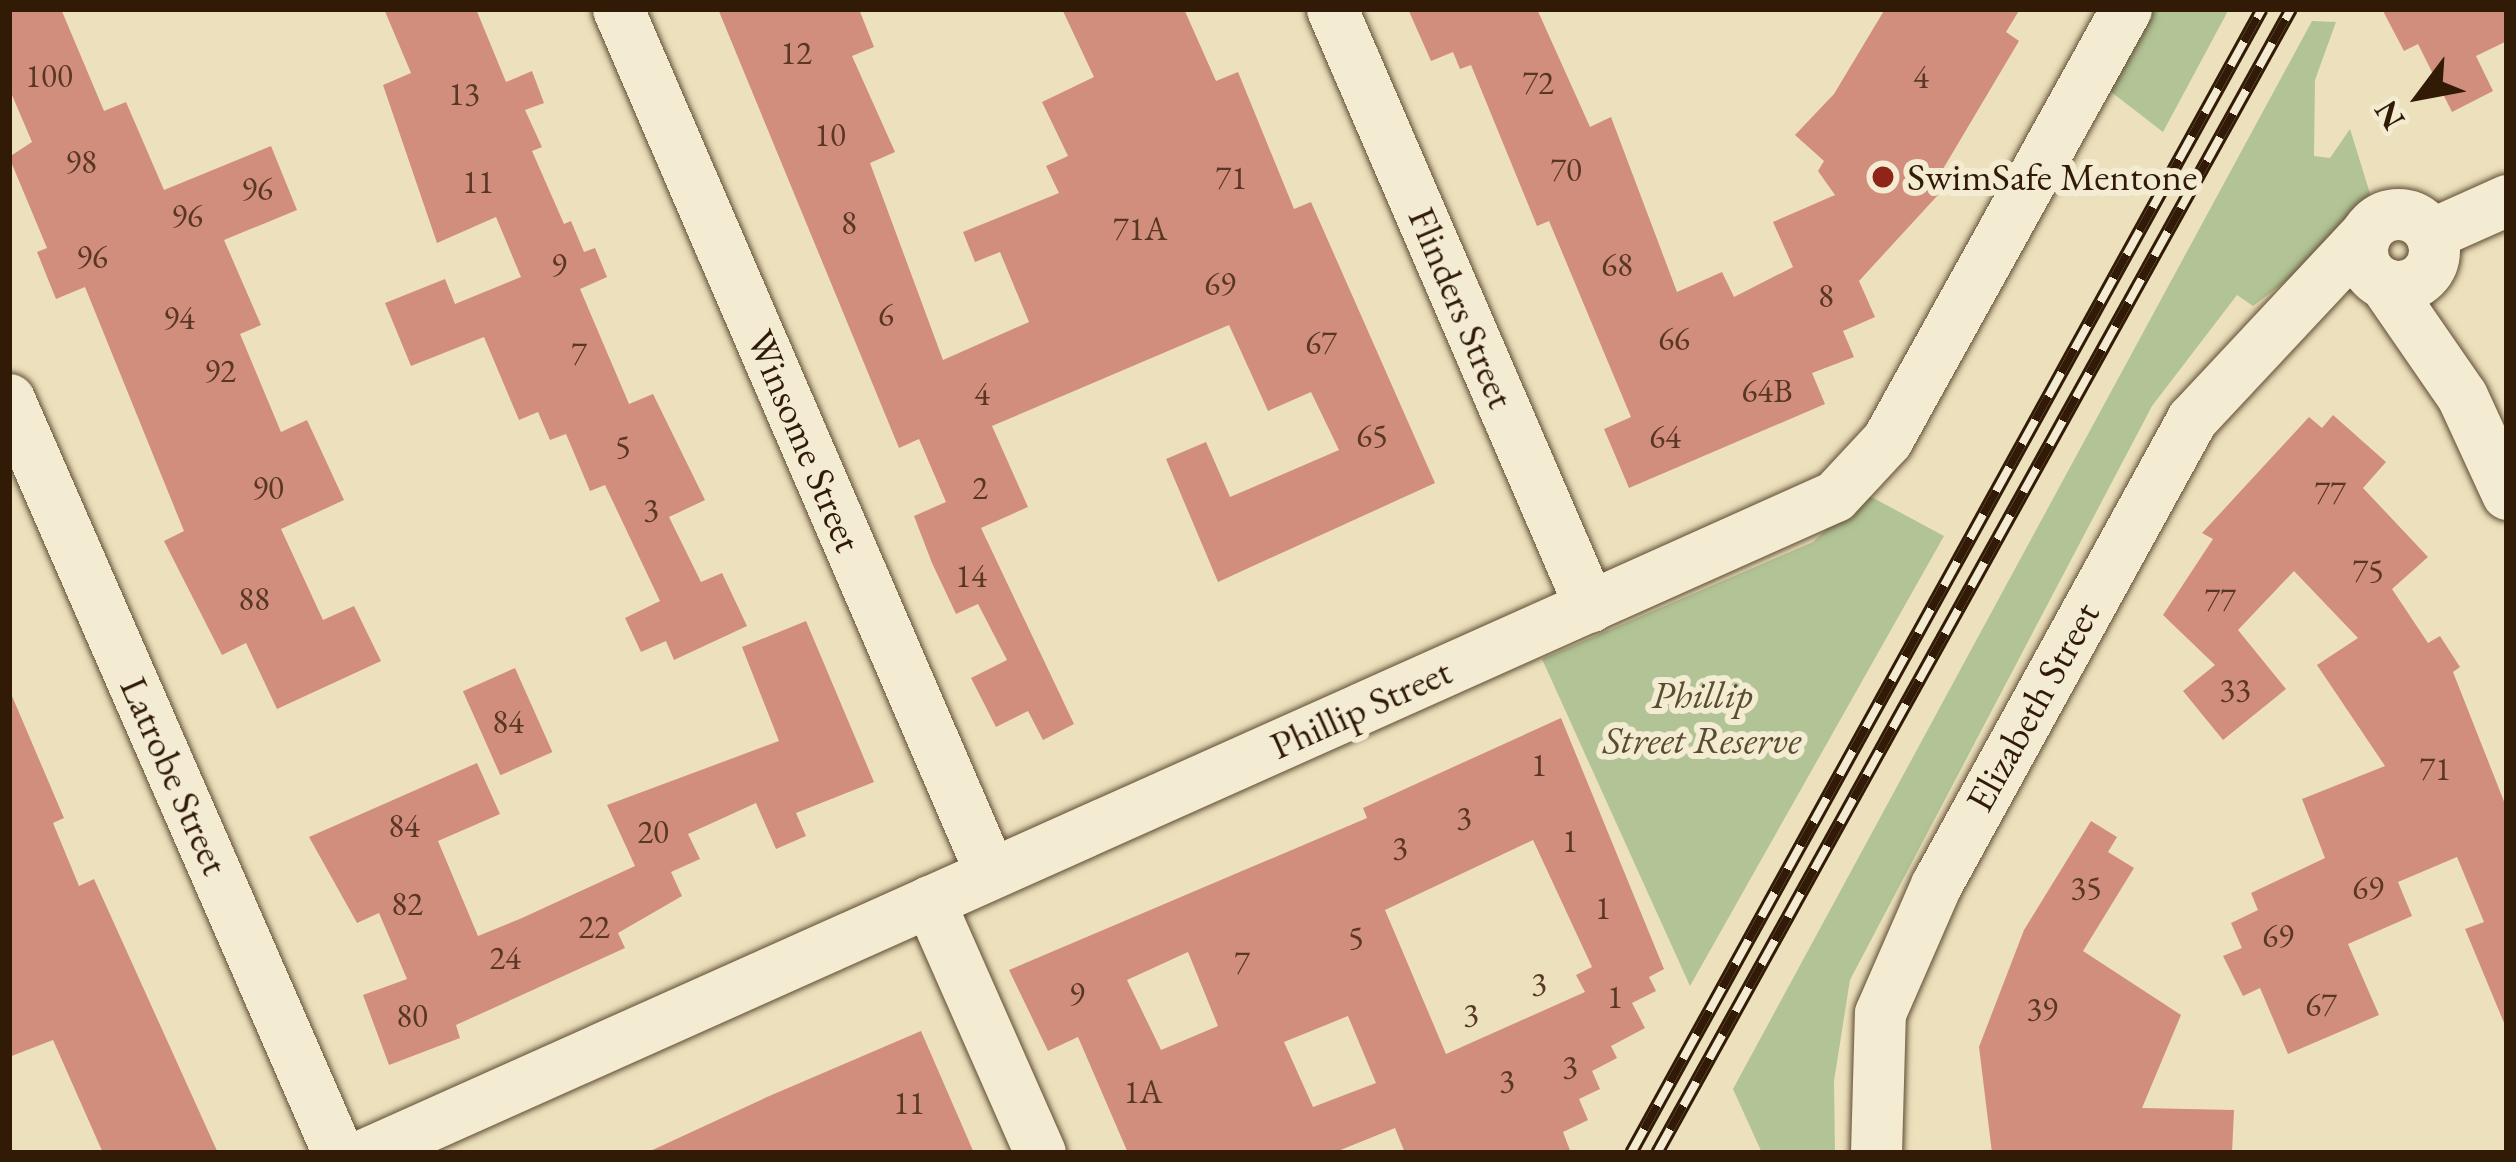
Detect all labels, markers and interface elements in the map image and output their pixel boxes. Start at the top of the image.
house number: 12 [780,33,812,73]
north arrow [2360,36,2480,156]
house number: 100 [25,56,73,96]
house number: 4 [1913,57,1929,97]
house number: 72 [1522,63,1554,103]
house number: 13 [448,74,480,114]
text: N [2364,93,2414,138]
house number: 10 [814,115,846,155]
house number: 98 [65,142,97,182]
house number: 70 [1550,150,1582,190]
place label: SwimSafe Mentone [1907,154,2197,200]
house number: 71 [1215,158,1247,198]
house number: 11 [462,162,494,202]
marker: SwimSafe Mentone [1870,164,1896,190]
house number: 96 [241,169,273,209]
house number: 96 [171,196,203,236]
street label: Flinders Street [1398,201,1524,415]
house number: 8 [841,203,857,243]
house number: 71A [1113,209,1167,249]
house number: 96 [76,237,108,277]
house number: 9 [551,245,567,285]
house number: 68 [1601,245,1633,285]
house number: 69 [1204,264,1236,304]
house number: 8 [1818,276,1834,316]
house number: 6 [878,295,894,335]
house number: 94 [163,298,195,338]
house number: 66 [1658,319,1690,359]
street label: Winsome Street [736,323,872,559]
house number: 67 [1305,323,1337,363]
house number: 7 [571,334,587,374]
house number: 92 [204,351,236,391]
house number: 64B [1741,371,1793,411]
house number: 4 [974,374,990,414]
house number: 65 [1356,416,1388,456]
house number: 64 [1649,417,1681,457]
house number: 5 [615,427,631,467]
house number: 90 [252,468,284,508]
house number: 2 [972,468,988,508]
house number: 77 [2314,473,2346,513]
house number: 3 [643,490,659,530]
house number: 75 [2352,551,2384,591]
house number: 14 [955,556,987,596]
house number: 88 [238,579,270,619]
house number: 77 [2204,580,2236,620]
street label: Elizabeth Street [1956,594,2110,820]
street label: Phillip Street [1263,648,1459,770]
street label: Latrobe Street [110,670,238,882]
house number: 33 [2219,670,2251,710]
park label: Phillip Street Reserve [1603,673,1801,764]
house number: 84 [492,702,524,742]
house number: 1 [1531,745,1547,785]
house number: 71 [2419,749,2451,789]
house number: 3 [1456,798,1472,838]
house number: 84 [388,806,420,846]
house number: 20 [637,812,669,852]
house number: 1 [1562,821,1578,861]
house number: 3 [1392,828,1408,868]
house number: 35 [2070,868,2102,908]
house number: 69 [2352,868,2384,908]
house number: 82 [391,884,423,924]
house number: 1 [1595,888,1611,928]
house number: 22 [578,907,610,947]
house number: 69 [2262,916,2294,956]
house number: 5 [1348,918,1364,958]
house number: 24 [489,938,521,978]
house number: 7 [1234,943,1250,983]
house number: 3 [1531,964,1547,1004]
house number: 9 [1069,974,1085,1014]
house number: 1 [1607,977,1623,1017]
house number: 67 [2305,985,2337,1025]
house number: 39 [2026,989,2058,1029]
house number: 3 [1463,995,1479,1035]
house number: 80 [396,996,428,1036]
house number: 3 [1562,1047,1578,1087]
house number: 3 [1499,1061,1515,1101]
house number: 1A [1124,1072,1162,1112]
house number: 11 [893,1083,925,1123]

